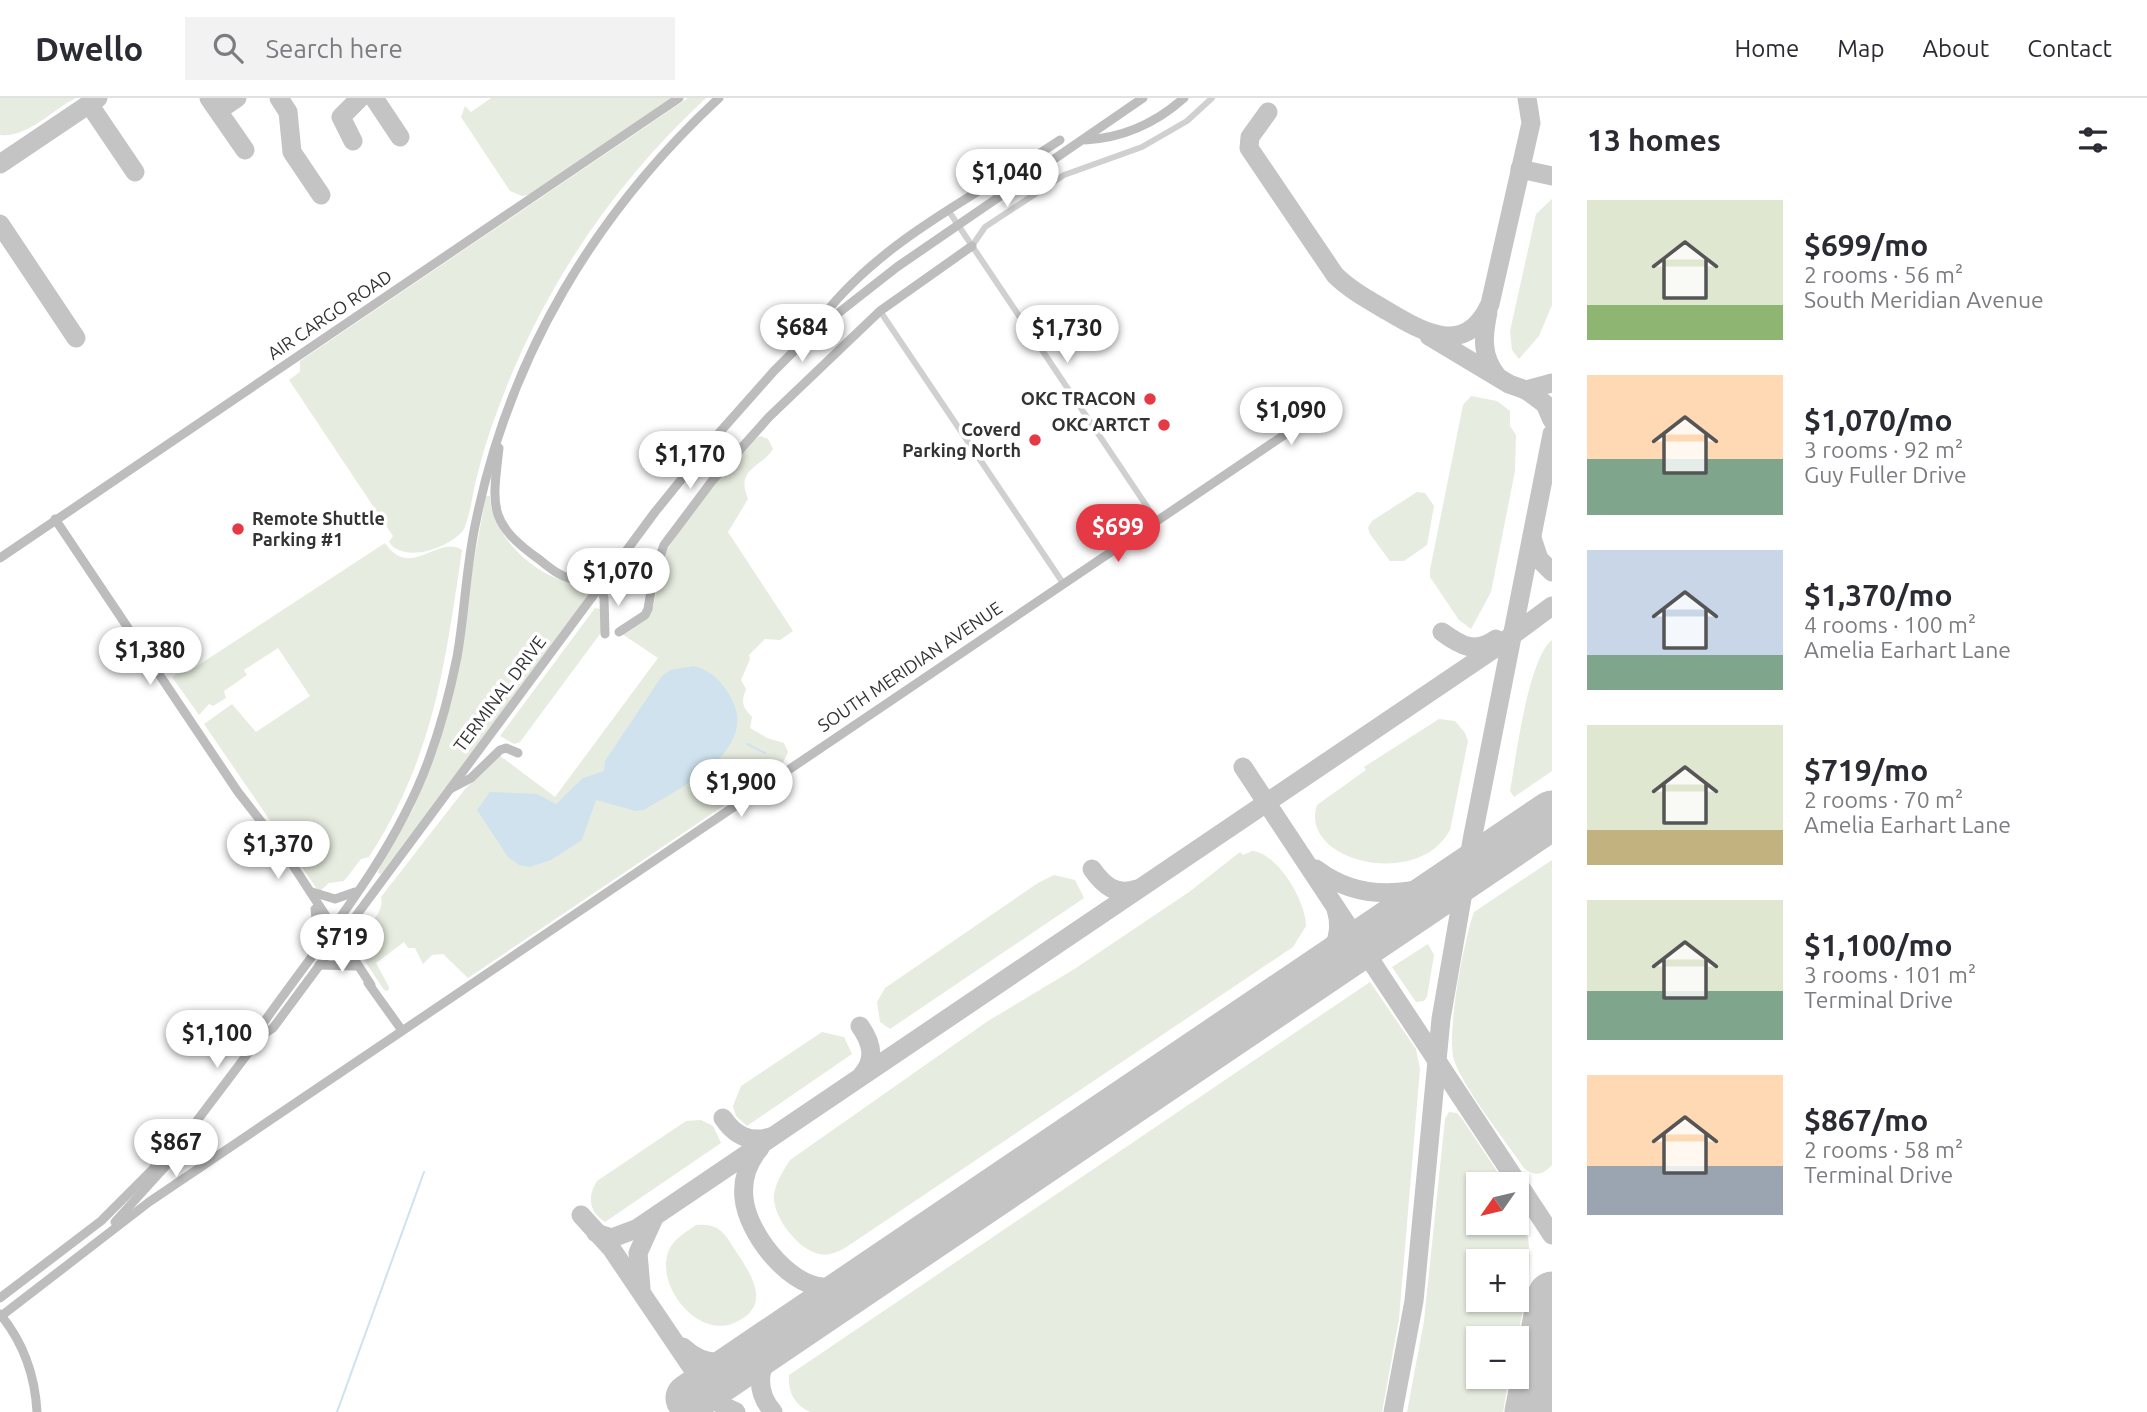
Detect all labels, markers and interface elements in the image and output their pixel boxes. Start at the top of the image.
search box [185,17,675,80]
icon: search [209,29,247,67]
text: Dwello [35,30,143,67]
text: Search here [265,34,403,63]
text: Home [1734,35,1799,62]
text: Map [1837,35,1884,62]
text: About [1922,35,1989,62]
text: Contact [2027,35,2112,62]
icon: filters [2074,121,2112,159]
text: 13 homes [1587,123,1721,157]
pin: $1,040 [950,150,1064,209]
text: $1,040 [972,159,1042,184]
icon: home [1643,228,1727,312]
text: $699/mo [1804,228,1928,262]
text: 2 rooms · 56 m² [1804,262,1963,287]
street label: AIR CARGO ROAD [264,265,395,363]
text: South Meridian Avenue [1804,287,2044,312]
pin: $684 [761,304,843,364]
pin: $1,730 [1010,306,1124,365]
text: $684 [776,314,828,339]
text: $1,730 [1032,315,1102,340]
place label: OKC TRACON [1021,388,1136,408]
pin: $1,090 [1234,388,1348,447]
marker: OKC TRACON [1142,391,1158,407]
text: $1,090 [1256,397,1326,422]
icon: home [1643,403,1727,487]
text: $1,070/mo [1804,403,1953,437]
place label: OKC ARTCT [1052,414,1150,434]
marker: OKC ARTCT [1156,417,1172,433]
place label: Coverd Parking North [902,419,1021,460]
pin: $1,170 [633,432,747,491]
marker: Coverd Parking North [1027,432,1043,448]
text: 3 rooms · 92 m² [1804,437,1963,462]
text: $1,170 [655,441,725,466]
text: Guy Fuller Drive [1804,462,1967,487]
pin: $699 [1077,504,1159,564]
place label: Remote Shuttle Parking #1 [252,508,385,549]
text: $699 [1092,514,1144,539]
marker: Remote Shuttle Parking #1 [230,521,246,537]
pin: $1,070 [561,548,675,608]
text: $1,070 [583,558,653,583]
icon: home [1643,578,1727,662]
text: $1,370/mo [1804,578,1953,612]
street label: SOUTH MERIDIAN AVENUE [814,597,1005,735]
text: 4 rooms · 100 m² [1804,612,1976,637]
pin: $1,380 [93,628,207,687]
street label: TERMINAL DRIVE [449,632,549,755]
text: $1,380 [115,637,185,662]
text: Amelia Earhart Lane [1804,637,2011,662]
icon: home [1643,753,1727,837]
text: $719/mo [1804,753,1928,787]
pin: $1,900 [684,760,798,819]
text: $1,900 [706,769,776,794]
text: 2 rooms · 70 m² [1804,787,1963,812]
text: Amelia Earhart Lane [1804,812,2011,837]
pin: $1,370 [221,822,335,881]
text: $1,370 [243,831,313,856]
pin: $719 [301,914,383,974]
text: $719 [316,924,368,949]
icon: home [1643,928,1727,1012]
text: $1,100/mo [1804,928,1953,962]
text: 3 rooms · 101 m² [1804,962,1976,987]
text: Terminal Drive [1804,987,1953,1012]
pin: $1,100 [160,1010,274,1070]
text: $1,100 [182,1020,252,1045]
icon: home [1643,1103,1727,1187]
text: $867/mo [1804,1103,1928,1137]
pin: $867 [135,1119,217,1179]
text: $867 [150,1129,202,1154]
text: 2 rooms · 58 m² [1804,1137,1963,1162]
text: Terminal Drive [1804,1162,1953,1187]
north arrow [1466,1172,1530,1236]
map controls [1466,1172,1529,1389]
button: + [1466,1249,1529,1312]
button: − [1466,1326,1529,1389]

